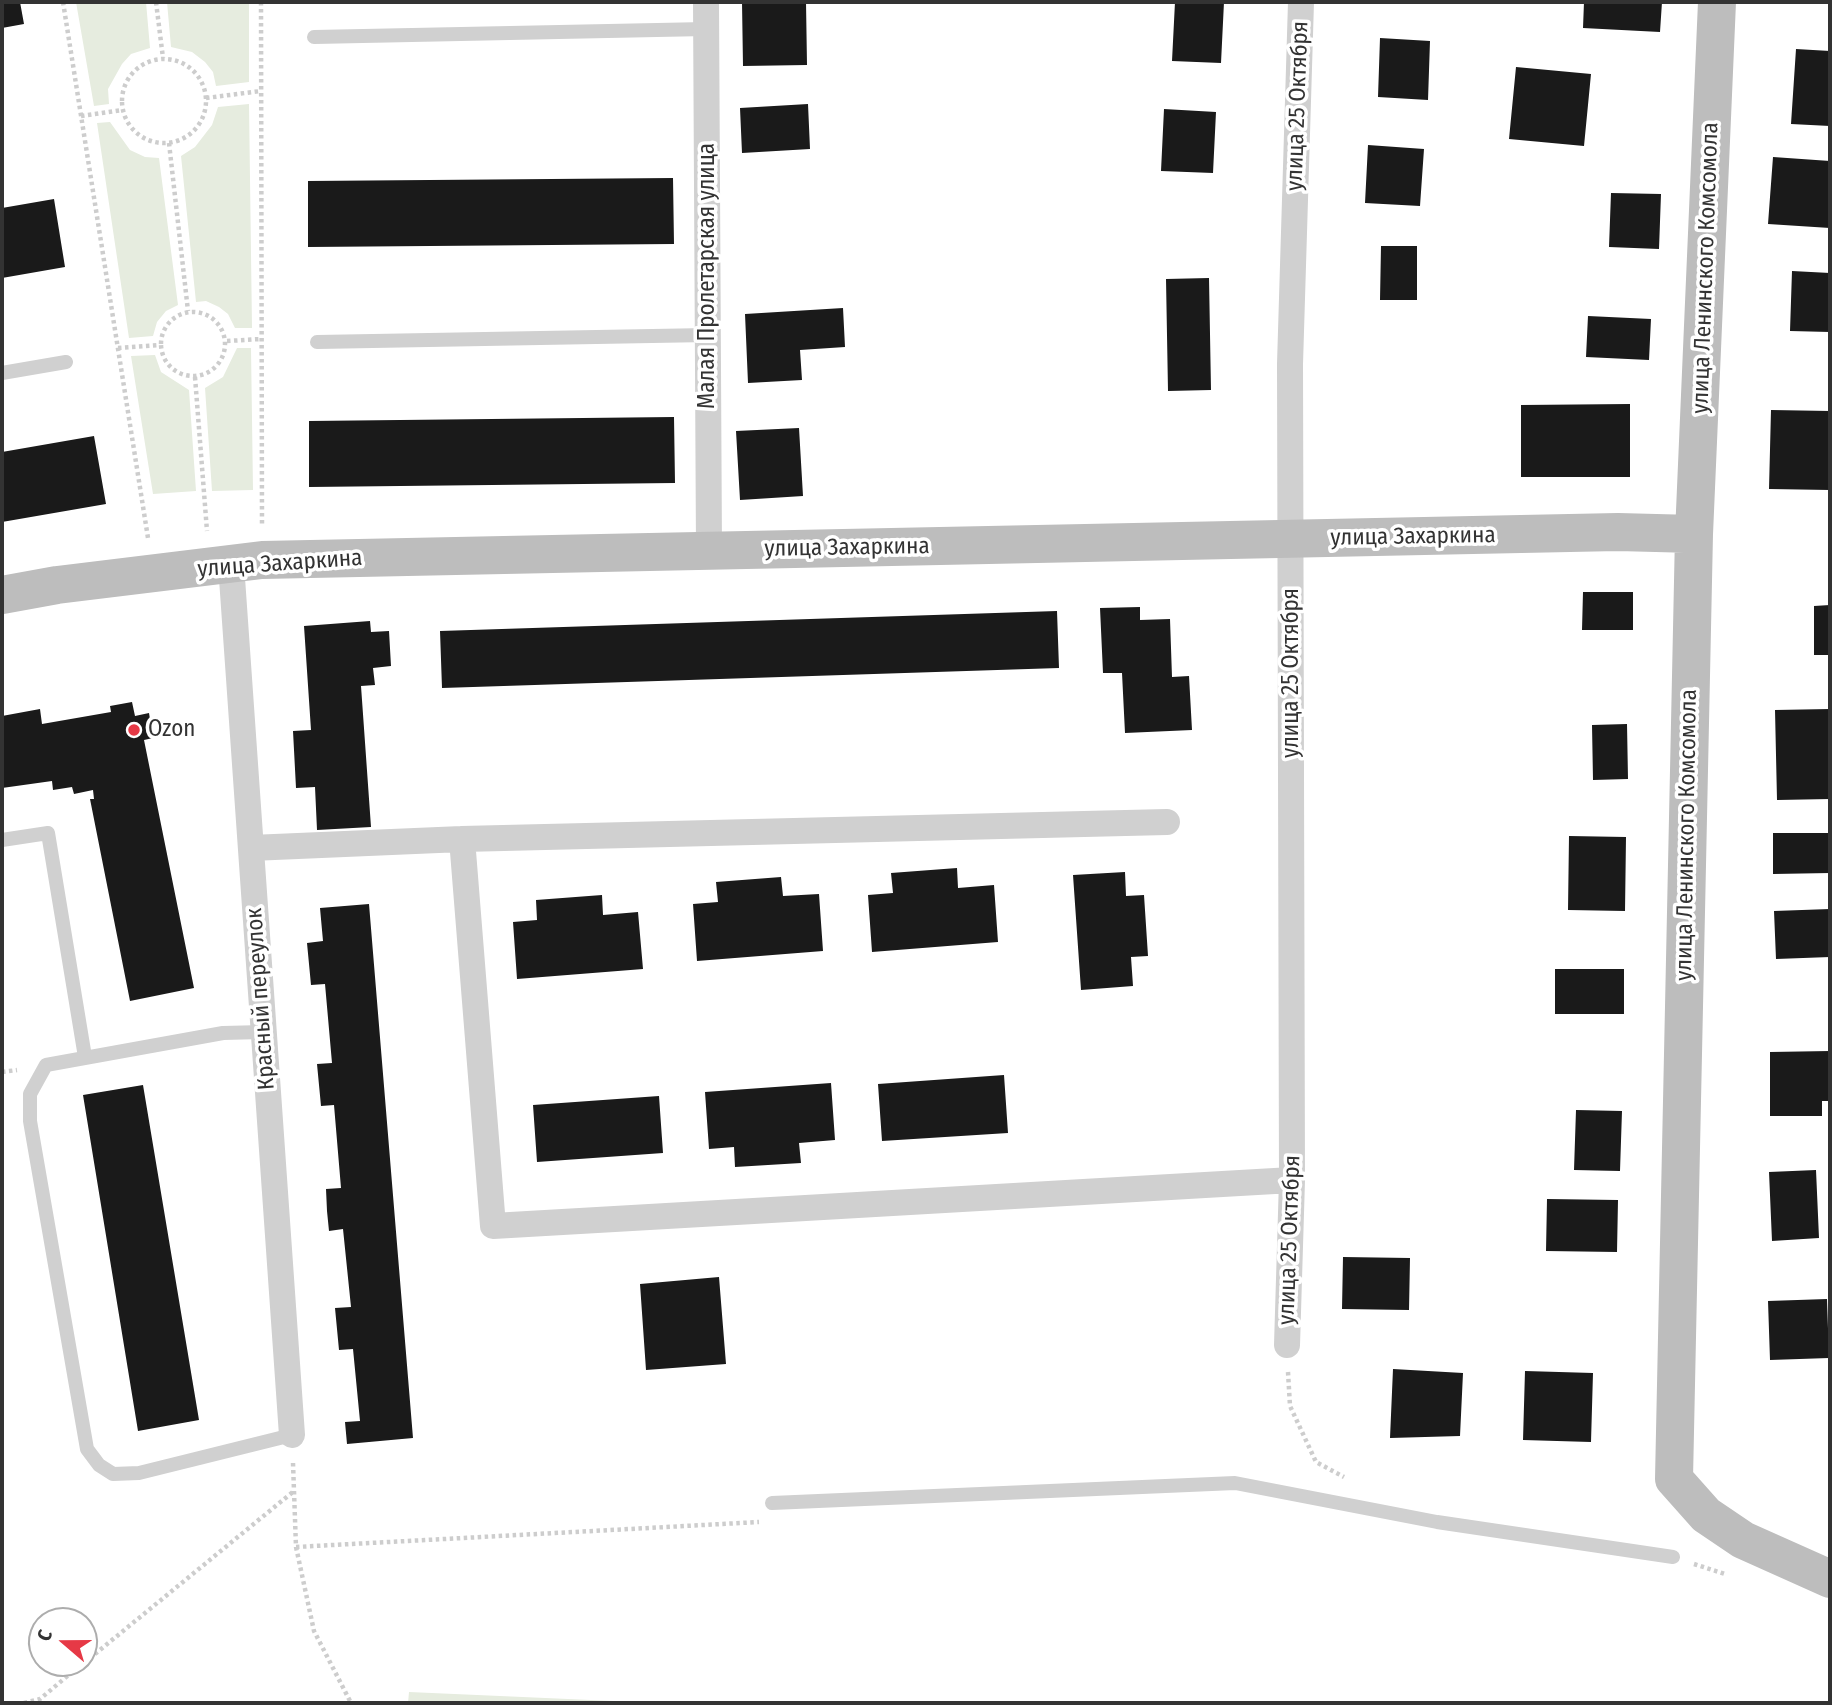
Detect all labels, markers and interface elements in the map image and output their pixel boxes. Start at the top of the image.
street label: улица 25 Октября [1281,21,1315,191]
street label: улица Ленинского Комсомола [1687,122,1725,414]
street label: Малая Пролетарская улица [694,143,722,409]
street label: улица Захаркина [1330,522,1496,552]
street label: улица Захаркина [764,533,930,563]
street label: улица Захаркина [197,544,363,584]
street label: улица 25 Октября [1278,588,1306,758]
street label: улица Ленинского Комсомола [1671,689,1703,981]
place label: Ozon [148,716,195,744]
marker: Ozon [126,722,142,738]
street label: Красный переулок [241,907,281,1091]
street label: улица 25 Октября [1273,1155,1307,1325]
north arrow [28,1607,98,1677]
text: С [32,1627,57,1644]

